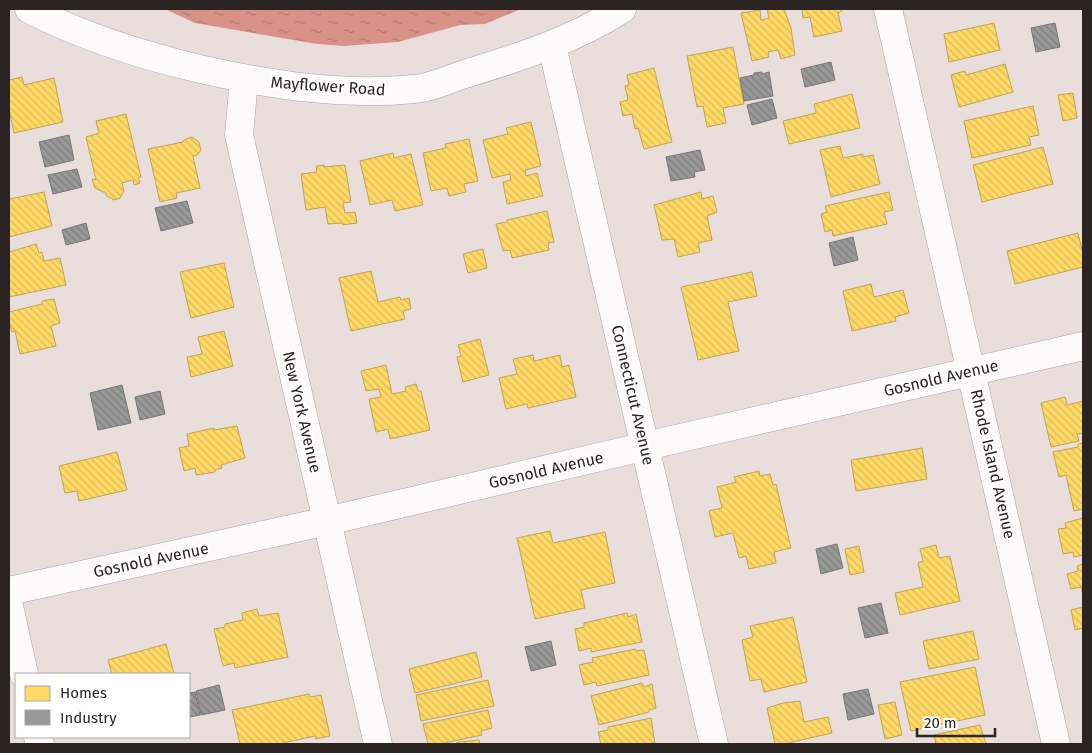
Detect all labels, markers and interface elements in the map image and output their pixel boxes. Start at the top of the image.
street label: Mayflower Road [270,73,386,99]
street label: Connecticut Avenue [608,323,658,467]
street label: New York Avenue [279,349,325,475]
street label: Gosnold Avenue [882,356,1000,400]
street label: Rhode Island Avenue [967,387,1019,541]
street label: Gosnold Avenue [487,448,605,492]
street label: Gosnold Avenue [92,539,210,581]
legend [15,673,190,738]
text: Homes [60,684,107,702]
scale bar [917,706,994,738]
text: Industry [60,709,117,727]
text: 20 m [924,714,957,732]

